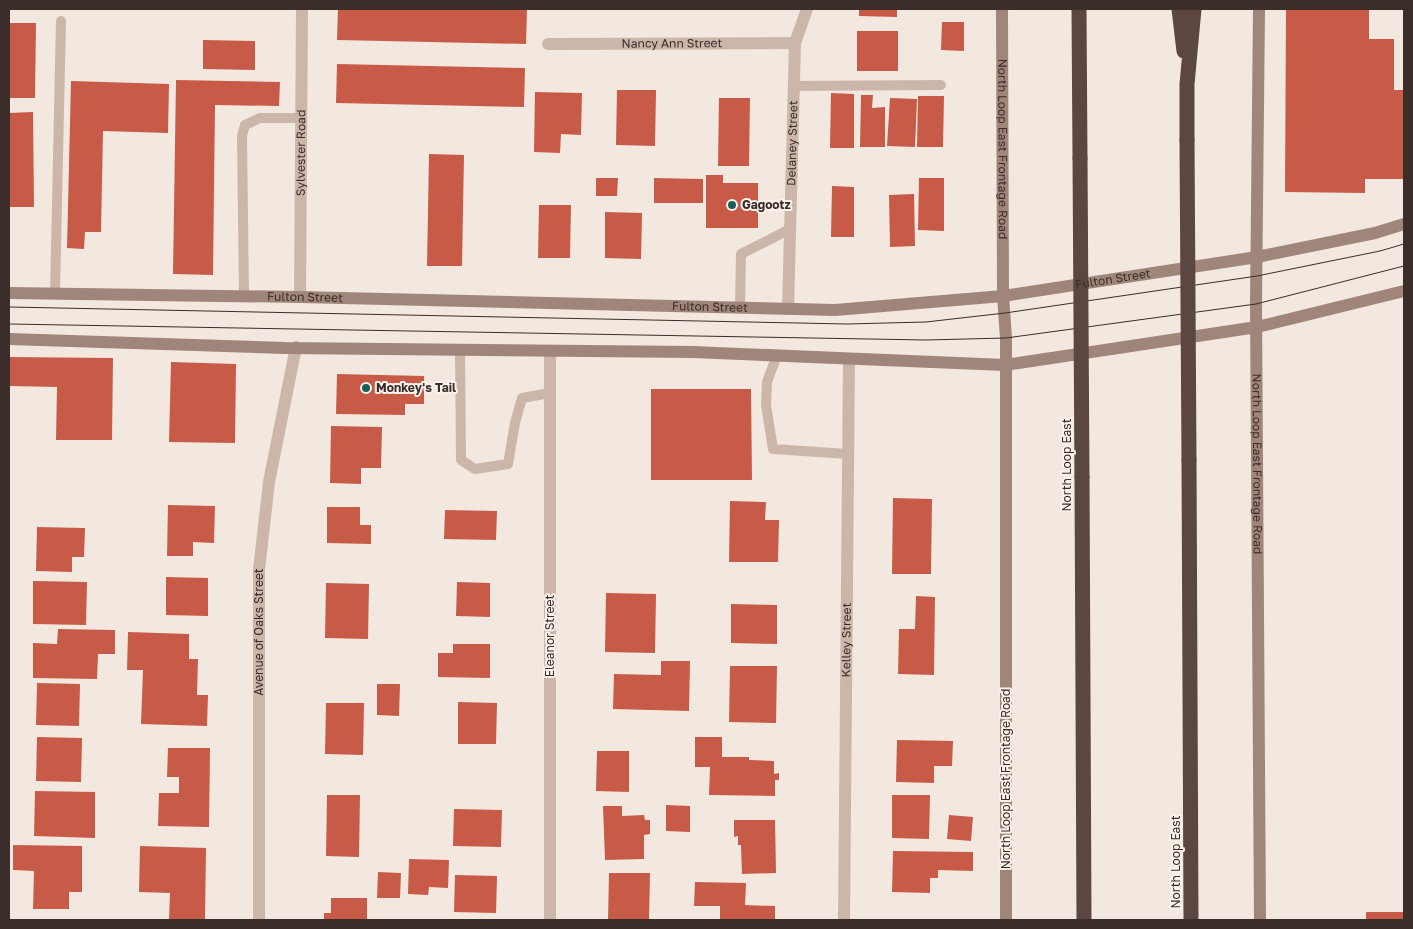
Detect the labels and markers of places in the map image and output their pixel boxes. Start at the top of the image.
place label: Gagootz [742,197,791,212]
marker: Gagootz [726,199,738,211]
place label: Monkey's Tail [376,380,456,395]
marker: Monkey's Tail [360,382,372,394]

